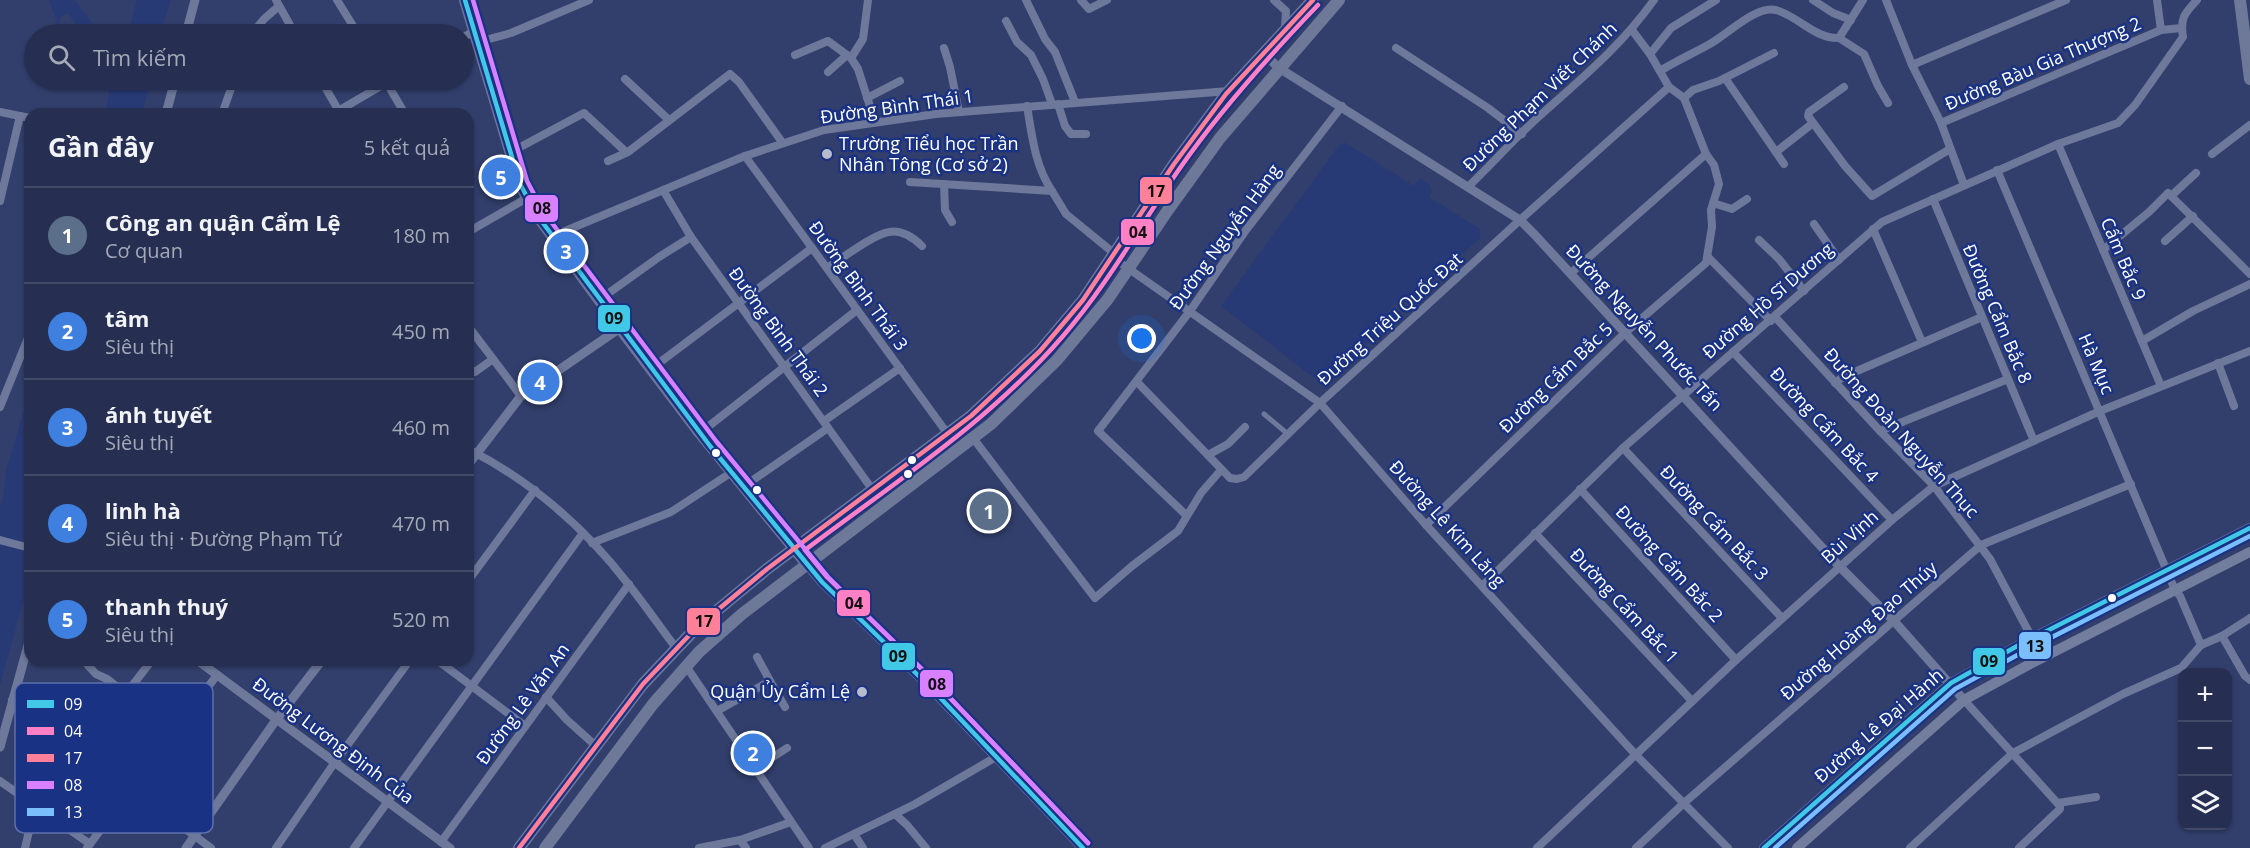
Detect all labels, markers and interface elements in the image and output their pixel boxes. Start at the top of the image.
street label: Đường Bàu Gia Thượng 2 [1941,11,2144,115]
street label: Đường Phạm Viết Chánh [1457,16,1622,176]
search box [24,24,474,90]
icon: search [45,41,78,74]
text: Tìm kiếm [93,42,187,72]
street label: Đường Bình Thái 1 [819,83,975,129]
text: Gần đây [48,129,154,165]
place label: Trường Tiểu học Trần Nhân Tông (Cơ sở 2) [839,131,1018,176]
text: 5 kết quả [364,134,450,161]
marker: Trường Tiểu học Trần Nhân Tông (Cơ sở 2) [820,147,834,161]
pin: 5 [482,154,520,200]
street label: Đường Nguyễn Hàng [1163,158,1285,314]
line badge: 17 [1139,176,1173,205]
text: 17 [1147,180,1165,202]
line badge: 08 [524,194,559,223]
text: 08 [533,197,551,219]
text: Công an quận Cẩm Lệ [105,207,341,237]
street label: Cẩm Bắc 9 [2096,213,2152,304]
street label: Đường Bình Thái 3 [804,216,914,355]
line badge: 04 [1120,218,1155,246]
text: 04 [1129,221,1147,243]
text: 1 [62,222,73,249]
text: 180 m [392,222,450,249]
pin: 3 [546,228,586,274]
text: Cơ quan [105,237,183,264]
street label: Đường Hồ Sĩ Dương [1697,237,1838,364]
street label: Đường Nguyễn Phước Tấn [1561,239,1728,416]
street label: Đường Cẩm Bắc 8 [1958,240,2038,387]
street label: Đường Triệu Quốc Đạt [1312,247,1467,390]
street label: Đường Bình Thái 2 [724,262,834,401]
text: tâm [105,303,149,333]
line badge: 09 [597,304,631,333]
text: 09 [605,307,623,329]
street label: Đường Cẩm Bắc 5 [1493,317,1617,438]
text: 2 [62,318,73,345]
text: 450 m [392,318,450,345]
your location [1127,324,1156,353]
street label: Hà Mục [2073,330,2121,398]
text: Siêu thị [105,333,174,360]
street label: Đường Đoàn Nguyễn Thục [1819,342,1985,523]
pin: 4 [520,360,560,404]
street label: Đường Cẩm Bắc 4 [1765,362,1884,487]
text: ánh tuyết [105,399,212,429]
text: 3 [62,414,73,441]
text: 460 m [392,414,450,441]
text: Siêu thị [105,429,174,456]
unlabelled marker [710,447,722,459]
unlabelled marker [906,454,918,466]
street label: Đường Lê Kim Lăng [1384,455,1511,592]
street label: Đường Cẩm Bắc 3 [1655,460,1774,585]
unlabelled marker [902,468,914,480]
unlabelled marker [751,484,763,496]
pin: 1 [970,488,1008,534]
text: linh hà [105,495,181,525]
street label: Đường Cẩm Bắc 2 [1611,500,1729,627]
street label: Bùi Vịnh [1816,504,1883,568]
text: 4 [62,510,73,537]
text: 470 m [392,510,450,537]
text: Siêu thị · Đường Phạm Tứ [105,525,341,552]
street label: Đường Cẩm Bắc 1 [1565,543,1684,668]
street label: Đường Hoàng Đạo Thúy [1775,555,1943,705]
line badge: 04 [836,589,871,617]
text: thanh thuý [105,591,228,621]
text: 04 [845,592,863,614]
unlabelled marker [2106,592,2118,604]
text: 5 [62,606,73,633]
text: 520 m [392,606,450,633]
line badge: 17 [686,607,721,636]
text: 17 [695,610,713,632]
text: Siêu thị [105,621,174,648]
line badge: 13 [2018,631,2052,660]
text: 13 [2026,635,2044,657]
street label: Đường Lê Văn An [470,638,574,769]
line badge: 09 [881,642,916,671]
text: 09 [889,645,907,667]
line badge: 09 [1972,647,2006,676]
text: 09 [1980,650,1998,672]
street label: Đường Lê Đại Hành [1809,663,1948,788]
map controls [2178,668,2232,830]
button: + [2178,668,2232,722]
line badge: 08 [919,669,954,698]
street label: Đường Lương Định Của [248,672,419,809]
text: 08 [928,673,946,695]
place label: Quận Ủy Cẩm Lệ [710,679,850,703]
legend [15,683,213,833]
marker: Quận Ủy Cẩm Lệ [855,685,869,699]
text: 09 [64,693,82,715]
text: 04 [64,720,82,742]
button: − [2178,722,2232,776]
pin: 2 [734,730,772,776]
text: 17 [64,747,82,769]
text: 08 [64,774,82,796]
button: layers [2178,776,2232,830]
text: 13 [64,801,82,823]

